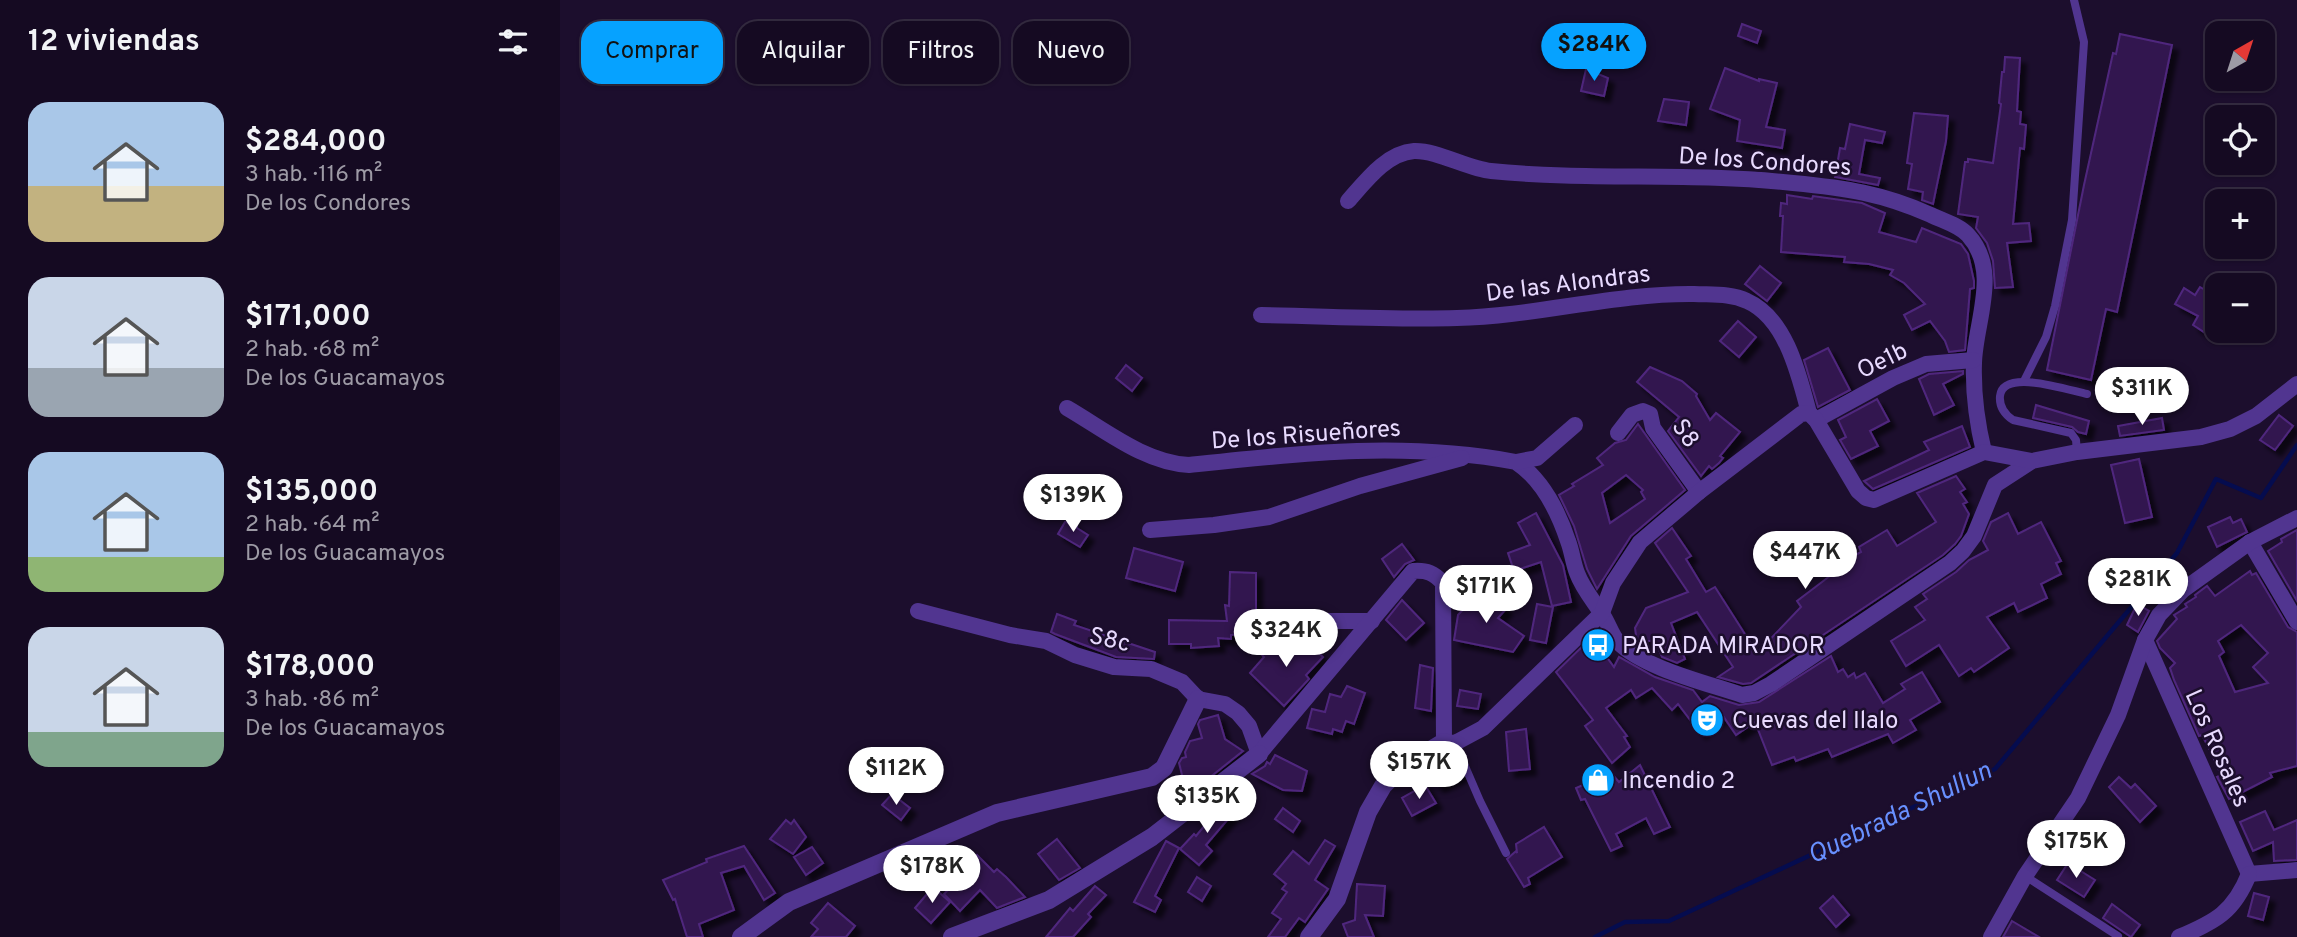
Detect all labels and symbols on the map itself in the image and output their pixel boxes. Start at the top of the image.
north arrow [2205,21,2275,91]
pin: $284K [1545,24,1643,83]
street label: De los Condores [1677,142,1852,184]
street label: De las Alondras [1484,260,1652,310]
street label: Oe1b [1853,337,1913,387]
pin: $311K [2093,368,2191,427]
street label: De los Risueñores [1210,414,1402,458]
street label: S8 [1664,414,1705,455]
pin: $139K [1024,475,1122,534]
pin: $447K [1756,532,1854,591]
pin: $281K [2089,558,2187,618]
pin: $171K [1437,566,1535,625]
pin: $324K [1237,610,1335,669]
street label: S8c [1086,622,1133,660]
bus stop icon: PARADA MIRADOR [1579,626,1617,664]
place label: PARADA MIRADOR [1622,632,1825,662]
street label: Los Rosales [2177,685,2255,812]
theatre icon: Cuevas del Ilalo [1688,701,1726,739]
place label: Cuevas del Ilalo [1732,707,1898,737]
pin: $157K [1370,742,1468,801]
pin: $112K [847,748,945,807]
water label: Quebrada Shullun [1803,755,1998,873]
shop icon: Incendio 2 [1579,761,1617,799]
place label: Incendio 2 [1622,767,1735,797]
pin: $135K [1158,776,1256,835]
pin: $175K [2027,820,2125,880]
pin: $178K [883,846,981,905]

